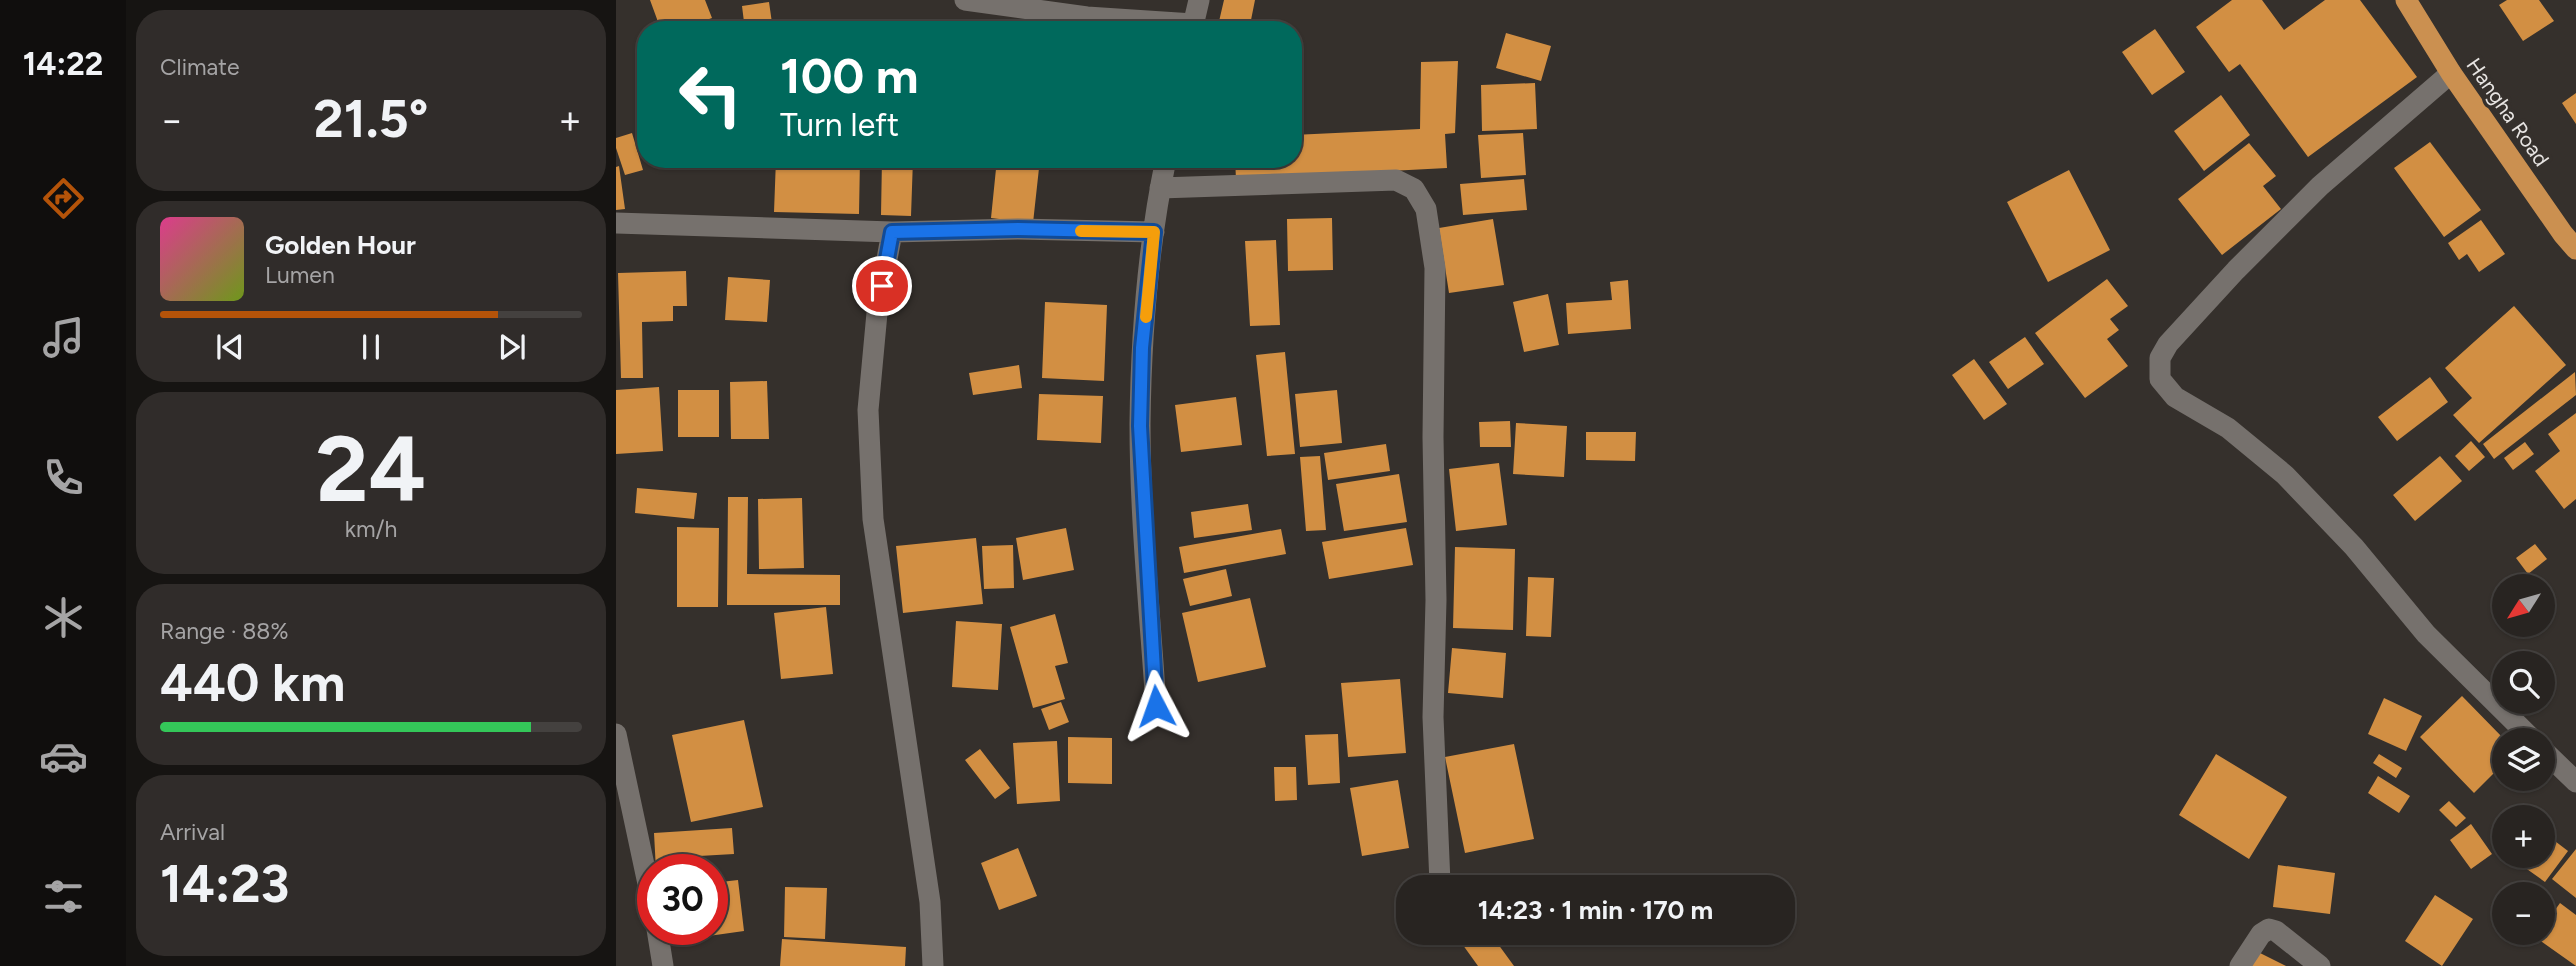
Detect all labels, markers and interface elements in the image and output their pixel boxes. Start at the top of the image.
text: 14:22 [23,45,103,83]
text: 100 m [780,46,919,105]
icon: left [665,49,756,140]
text: Climate [160,53,239,81]
street label: Hangha Road [2461,53,2555,171]
text: 21.5° [314,88,428,150]
text: − [160,97,184,143]
text: + [558,97,582,143]
text: Turn left [780,106,899,144]
icon: directions [39,174,88,223]
text: Golden Hour [265,229,416,261]
pin [852,256,912,316]
text: Lumen [265,261,335,289]
icon: arrive [863,267,901,305]
icon: music [39,313,88,362]
icon: previous [211,328,249,366]
icon: pause [352,328,390,366]
icon: next [493,328,531,366]
text: 24 [316,415,426,524]
icon: phone [39,453,88,502]
text: km/h [345,515,397,543]
north arrow [2492,574,2555,637]
map controls [2492,574,2555,945]
icon: climate [39,593,88,642]
text: Range · 88% [160,617,289,645]
button: search [2492,651,2555,714]
text: 440 km [160,652,345,714]
position arrow [1119,669,1193,743]
button: layers [2492,728,2555,791]
icon: car [39,732,88,781]
button: + [2492,805,2555,868]
text: Arrival [160,818,225,846]
text: 14:23 [160,853,290,915]
speed limit sign: 30 [637,854,728,945]
icon: filters [39,872,88,921]
button: − [2492,882,2555,945]
text: 14:23 · 1 min · 170 m [1478,894,1713,926]

